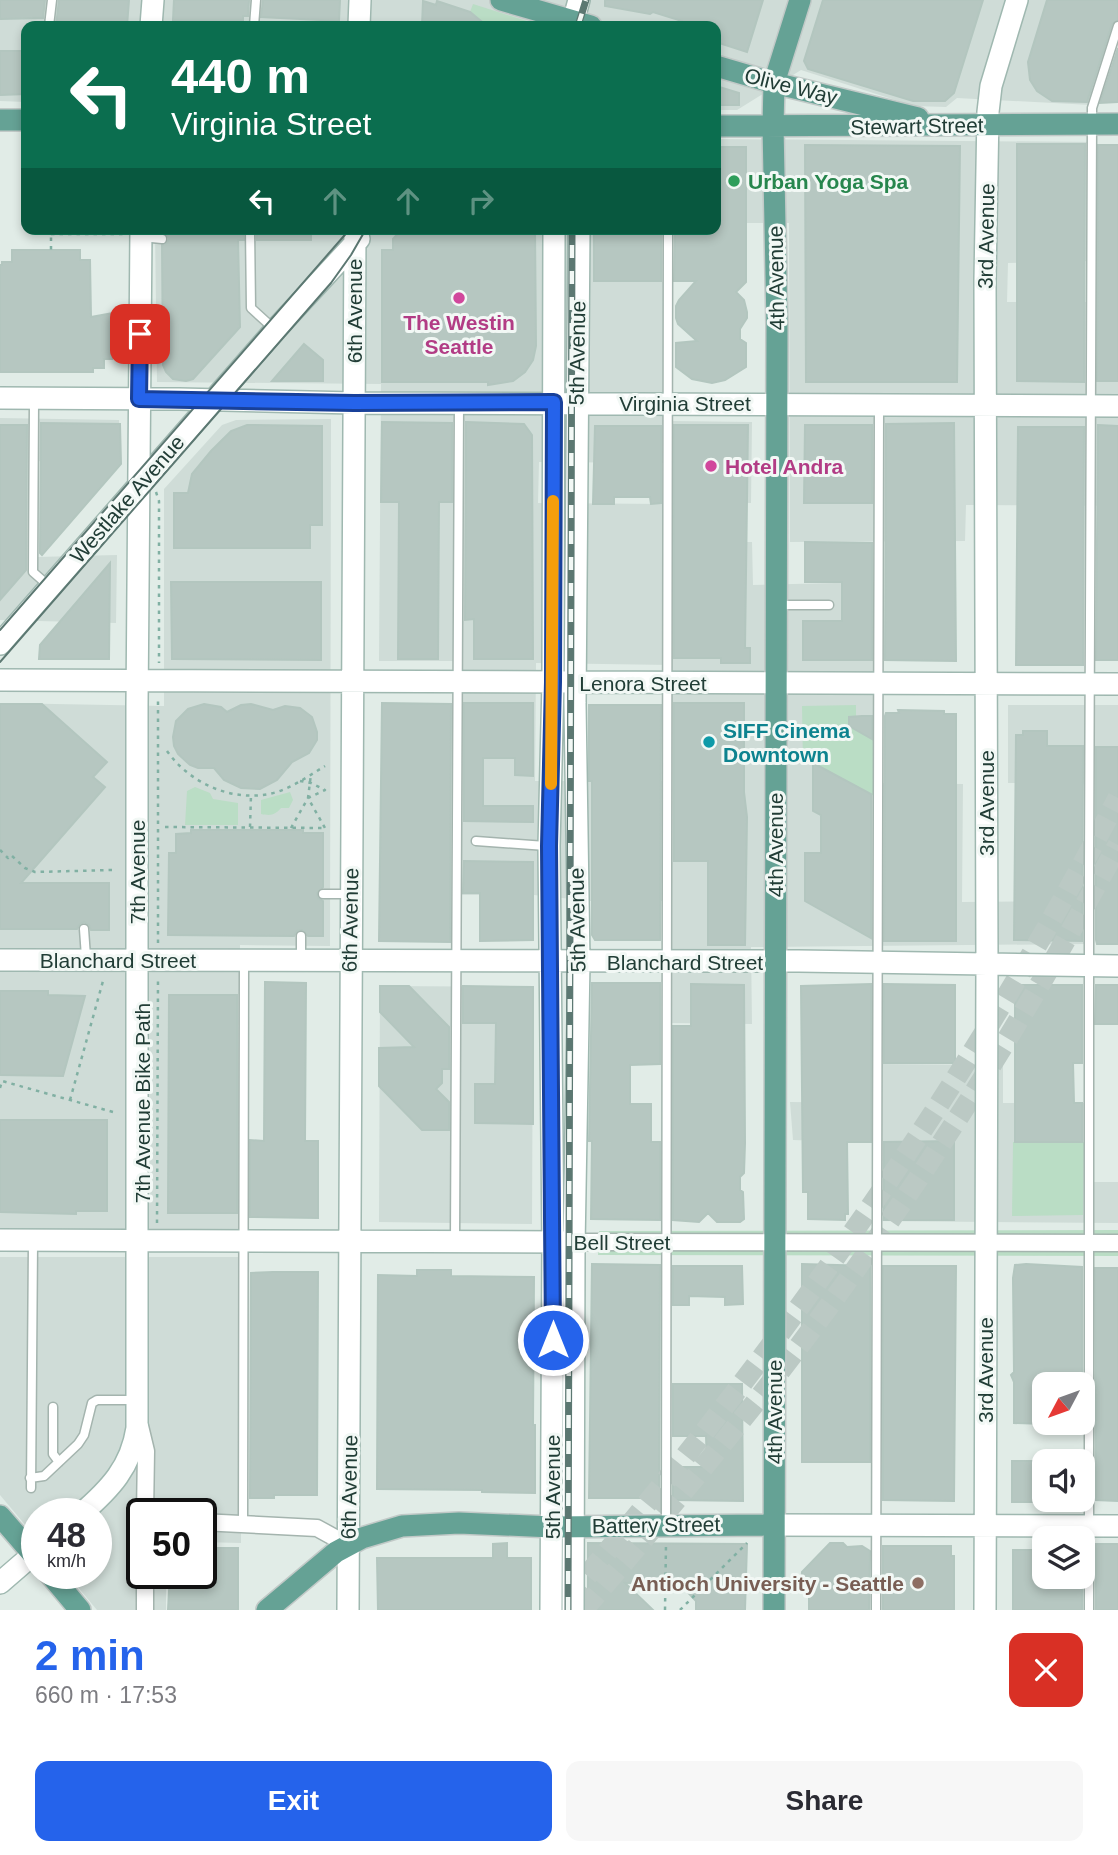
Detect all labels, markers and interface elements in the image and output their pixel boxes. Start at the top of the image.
icon: left [56,49,147,140]
text: 440 m [171,49,310,103]
street label: Olive Way [742,63,840,109]
text: Virginia Street [171,106,371,142]
street label: Stewart Street [850,113,984,139]
place label: Urban Yoga Spa [748,170,909,193]
marker: Urban Yoga Spa [726,173,742,189]
icon: left [243,182,281,220]
icon: ahead [316,182,354,220]
icon: ahead [389,182,427,220]
icon: right [462,182,500,220]
street label: 3rd Avenue [974,183,998,289]
street label: 4th Avenue [764,225,788,331]
street label: 6th Avenue [343,259,366,363]
marker: The Westin Seattle [451,290,467,306]
street label: 5th Avenue [565,300,589,406]
pin [110,304,170,364]
place label: The Westin Seattle [403,311,515,358]
icon: arrive [121,315,159,353]
street label: Virginia Street [619,392,751,415]
street label: Westlake Avenue [65,431,189,567]
place label: Hotel Andra [725,455,844,478]
marker: Hotel Andra [703,458,719,474]
street label: Lenora Street [579,672,707,695]
place label: SIFF Cinema Downtown [723,719,851,766]
marker: SIFF Cinema Downtown [701,734,717,750]
street label: 3rd Avenue [975,750,998,856]
street label: 4th Avenue [764,793,787,897]
street label: 7th Avenue [126,820,149,924]
street label: 6th Avenue [338,867,362,973]
street label: 5th Avenue [565,867,589,973]
street label: Blanchard Street [40,949,196,972]
street label: Blanchard Street [607,951,763,974]
street label: 7th Avenue Bike Path [131,1003,154,1203]
street label: Bell Street [574,1231,671,1254]
position arrow [516,1303,590,1377]
street label: 3rd Avenue [974,1317,997,1423]
street label: 4th Avenue [763,1360,786,1464]
north arrow [1032,1372,1096,1435]
map controls [1032,1372,1095,1589]
street label: 6th Avenue [337,1434,361,1540]
street label: 5th Avenue [541,1435,564,1539]
button: sound [1032,1449,1095,1512]
speed limit sign: 50 [126,1498,217,1589]
street label: Battery Street [592,1512,721,1538]
text: 48 [47,1515,86,1554]
button: layers [1032,1526,1095,1589]
text: km/h [47,1551,86,1571]
place label: Antioch University - Seattle [631,1572,904,1595]
marker: Antioch University - Seattle [910,1575,926,1591]
text: 2 min [35,1632,145,1679]
button: close [1009,1633,1083,1707]
text: 660 m · 17:53 [35,1682,177,1708]
button: Exit [35,1761,552,1841]
button: Share [566,1761,1083,1841]

